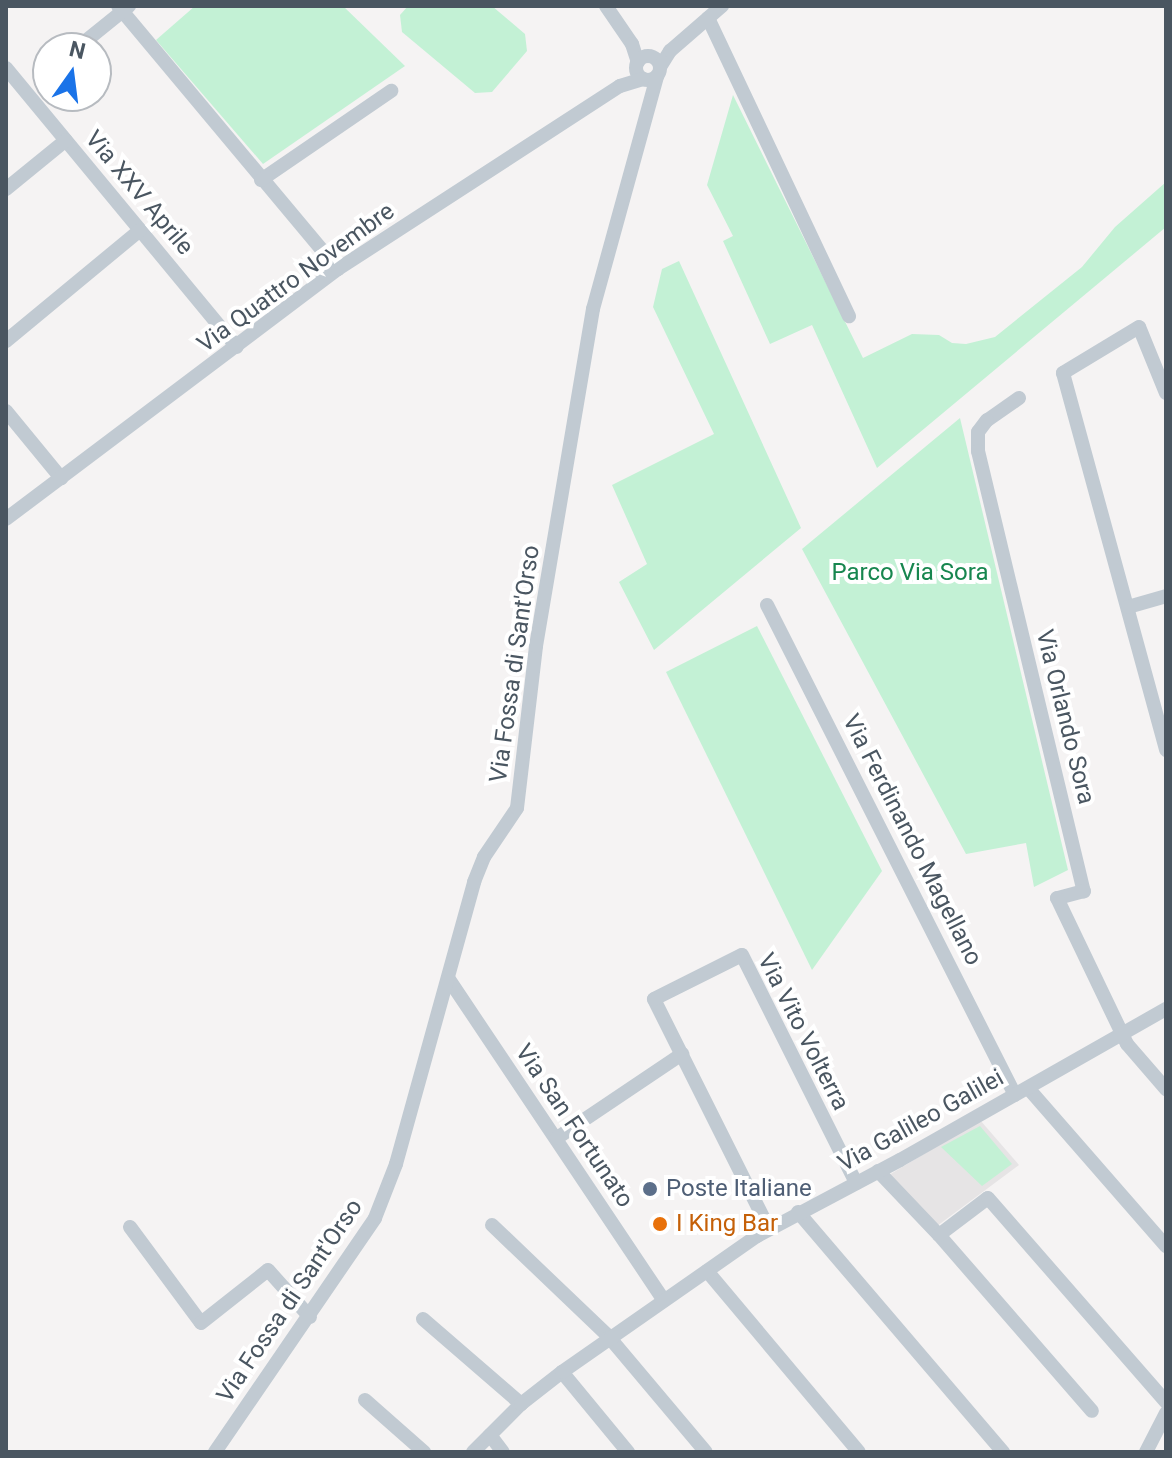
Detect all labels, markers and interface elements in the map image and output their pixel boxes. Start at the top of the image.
north arrow [32,32,112,112]
text: N [67,36,88,64]
street label: Via XXV Aprile [79,125,199,261]
street label: Via Quattro Novembre [192,197,400,359]
street label: Via Fossa di Sant'Orso [484,544,546,784]
park label: Parco Via Sora [832,559,988,587]
street label: Via Orlando Sora [1029,627,1101,807]
street label: Via Ferdinando Magellano [836,710,988,970]
street label: Via Vito Volterra [751,949,855,1115]
street label: Via San Fortunato [509,1039,639,1213]
street label: Via Galileo Galilei [833,1064,1009,1178]
place label: Poste Italiane [666,1175,812,1203]
marker: Poste Italiane [641,1180,659,1198]
street label: Via Fossa di Sant'Orso [211,1194,369,1408]
place label: I King Bar [676,1210,778,1238]
marker: I King Bar [651,1215,669,1233]

